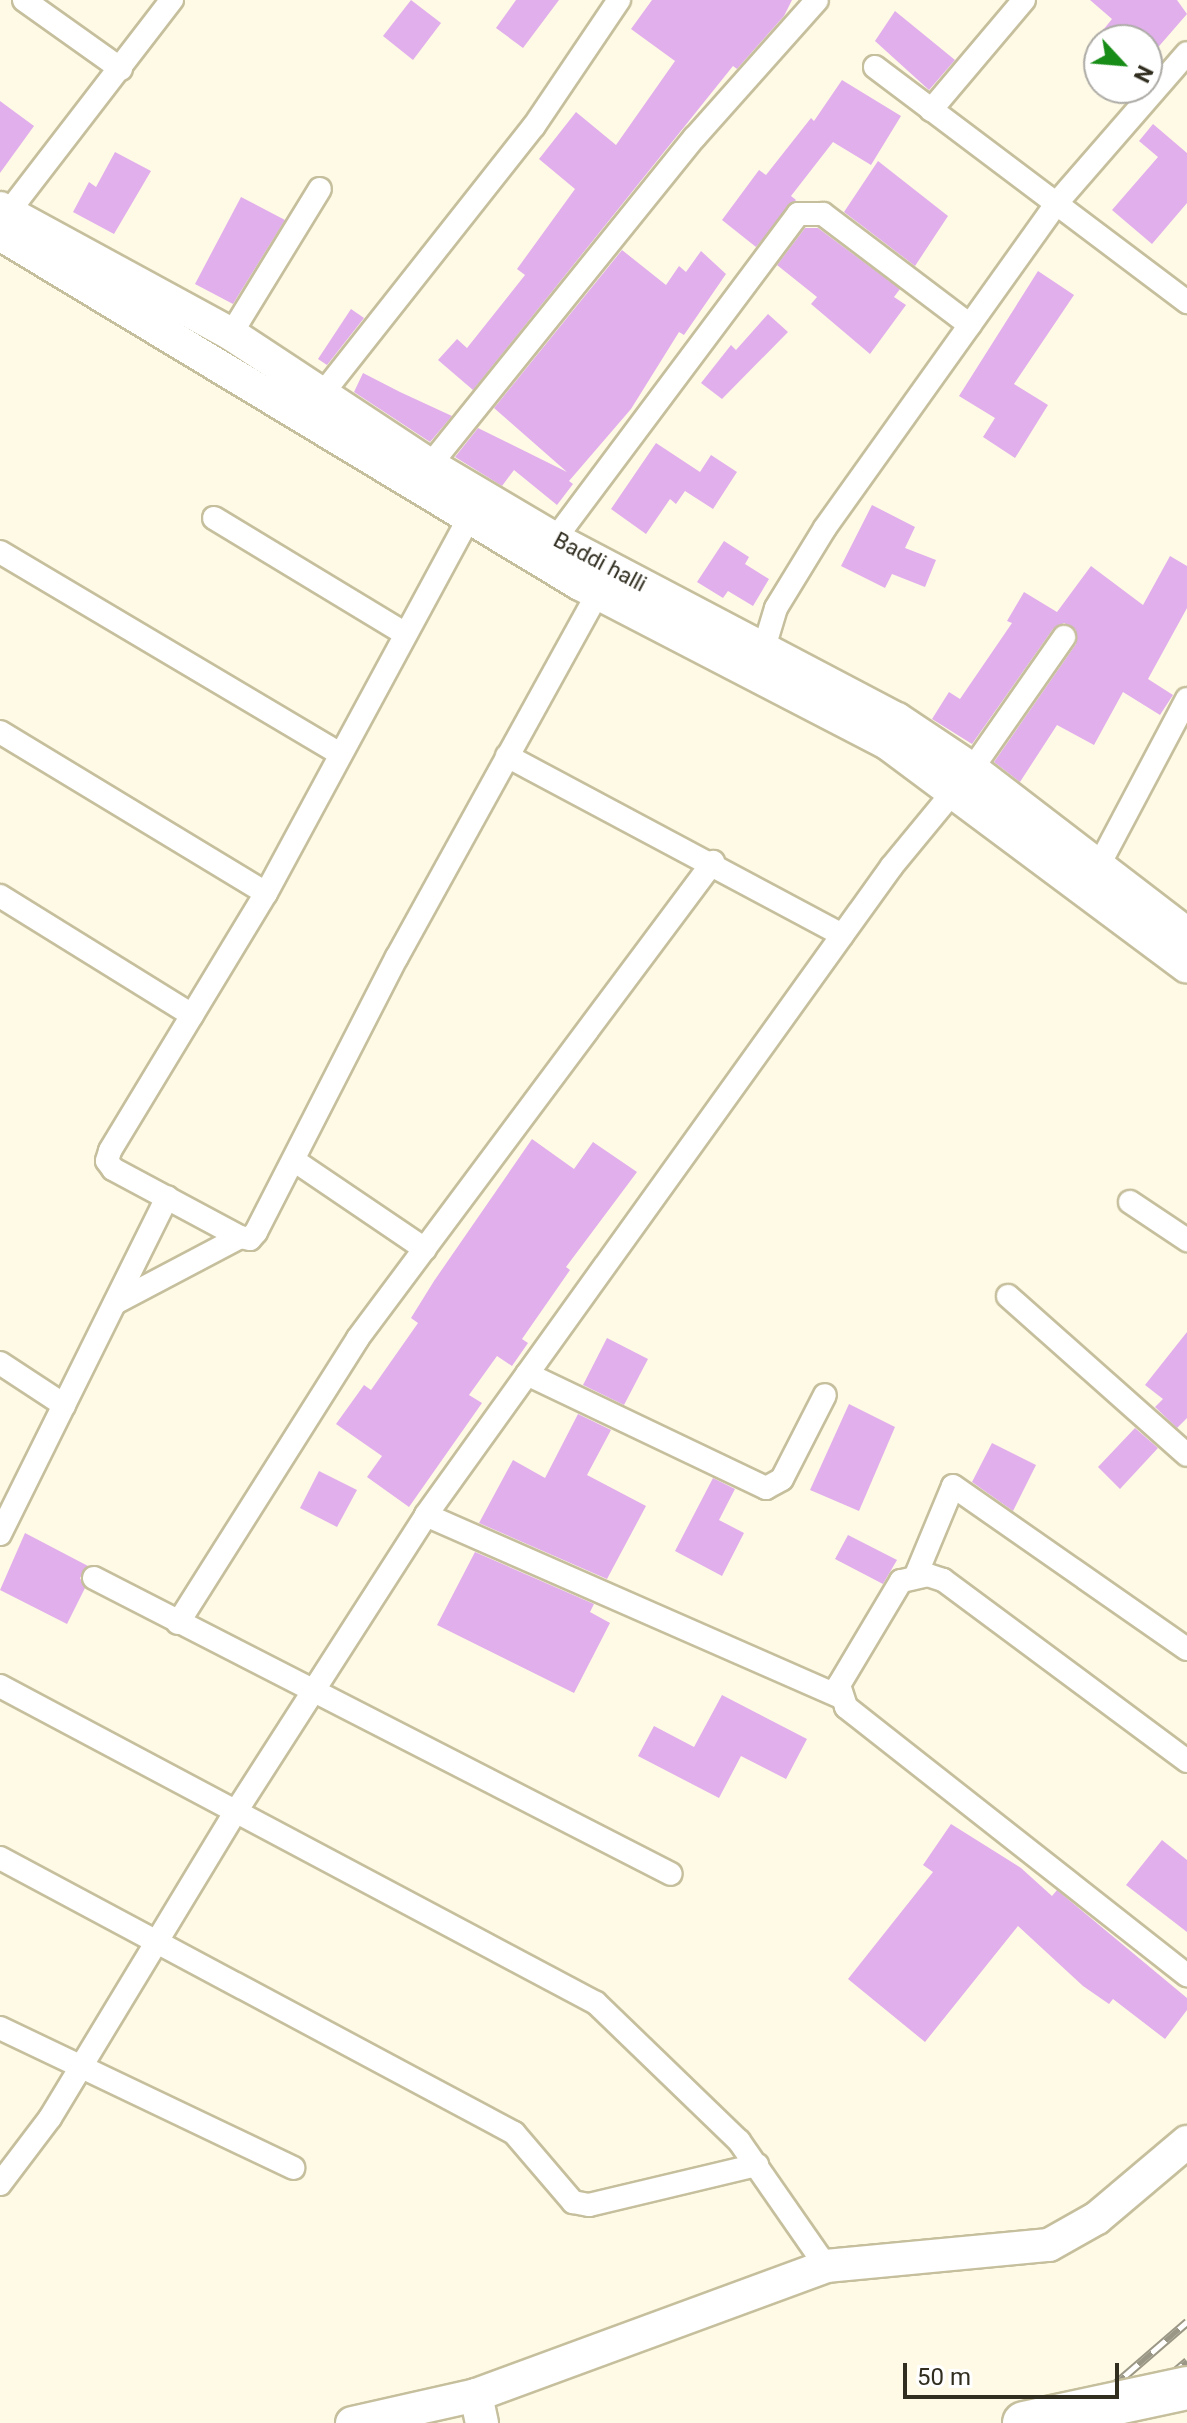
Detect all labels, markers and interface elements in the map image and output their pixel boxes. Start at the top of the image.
north arrow [1083,24,1163,104]
text: N [1129,61,1158,86]
street label: Baddi halli [549,527,651,597]
scale bar [907,2347,1123,2397]
text: 50 m [917,2363,971,2391]

